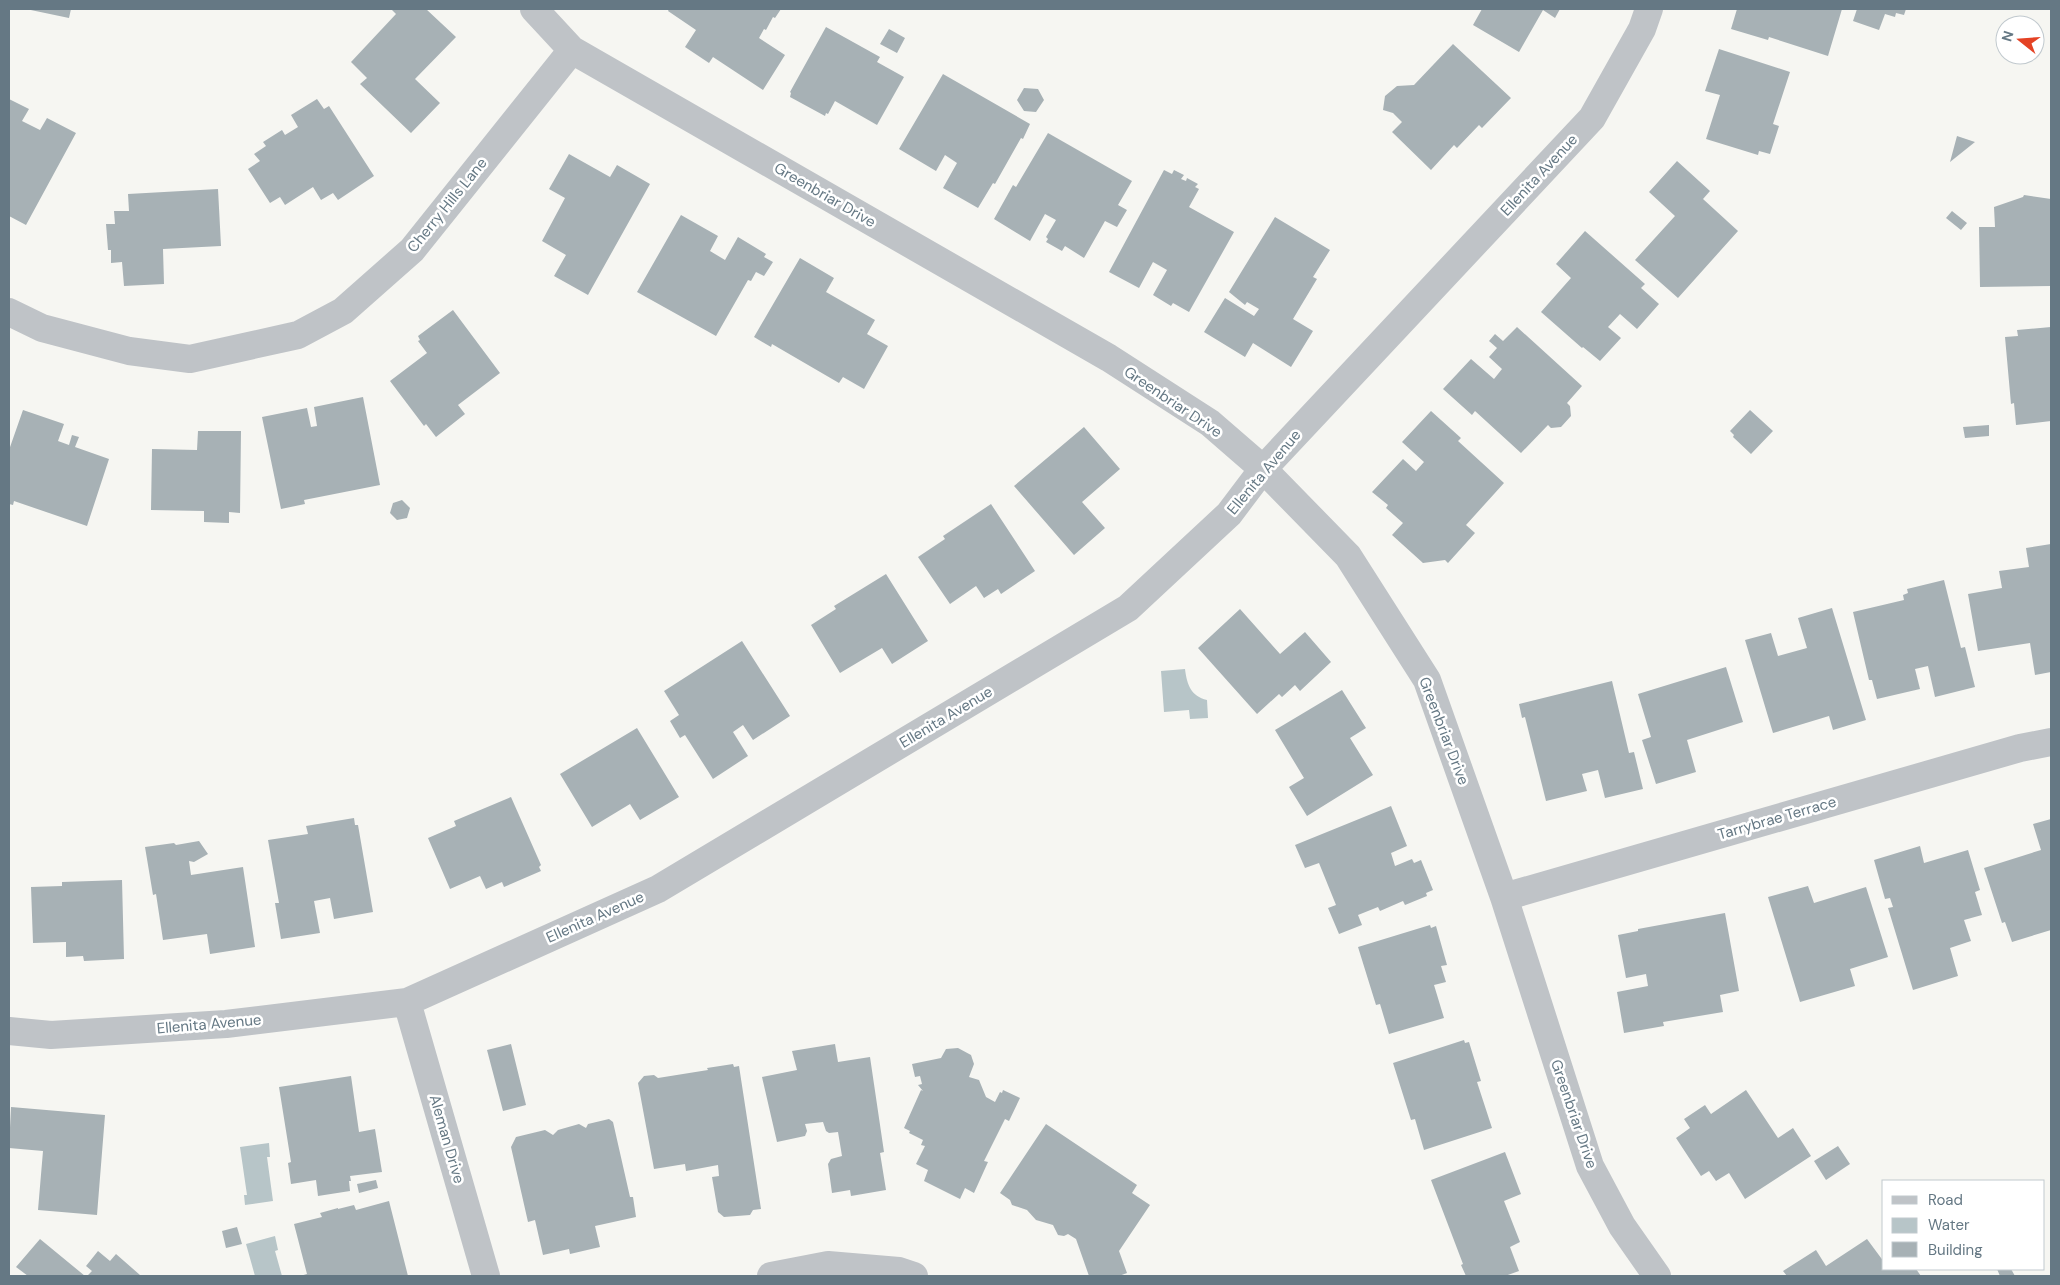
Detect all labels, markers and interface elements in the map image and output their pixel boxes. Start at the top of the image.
north arrow [1995,15,2045,65]
text: N [1997,29,2018,44]
street label: Ellenita Avenue [1496,130,1582,220]
street label: Cherry Hills Lane [403,153,491,257]
street label: Greenbriar Drive [771,158,879,232]
street label: Greenbriar Drive [1120,362,1226,442]
street label: Ellenita Avenue [1223,425,1305,519]
street label: Greenbriar Drive [1414,674,1474,788]
street label: Ellenita Avenue [896,681,996,753]
street label: Tarrybrae Terrace [1715,792,1839,844]
street label: Ellenita Avenue [543,887,647,947]
street label: Ellenita Avenue [156,1009,262,1039]
street label: Greenbriar Drive [1546,1057,1602,1171]
street label: Aleman Drive [425,1092,469,1186]
legend [1882,1180,2045,1270]
text: Road [1928,1190,1963,1210]
text: Water [1928,1215,1970,1235]
text: Building [1928,1240,1983,1260]

